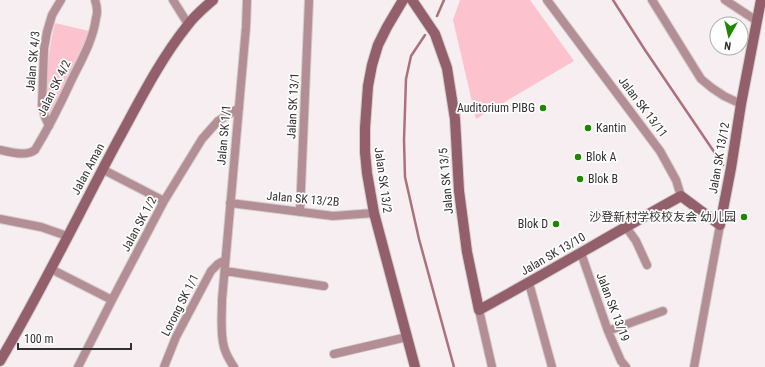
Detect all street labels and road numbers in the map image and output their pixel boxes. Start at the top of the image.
street label: Jalan SK 4/3 [23,30,43,92]
street label: Jalan SK 4/2 [34,58,74,118]
street label: Jalan SK 13/1 [284,72,302,140]
street label: Jalan SK 13/11 [616,74,670,140]
street label: Jalan SK 1/1 [214,104,234,166]
street label: Jalan SK 13/12 [706,121,732,195]
street label: Jalan Aman [69,141,107,197]
street label: Jalan SK 13/2 [371,146,395,214]
street label: Jalan SK 13/5 [436,147,456,215]
street label: Jalan SK 13/2B [266,189,340,209]
street label: Jalan SK 1/2 [119,194,159,254]
street label: Jalan SK 13/10 [518,230,588,278]
street label: Jalan SK 13/19 [594,271,633,343]
street label: Lorong SK 1/1 [158,272,202,338]

